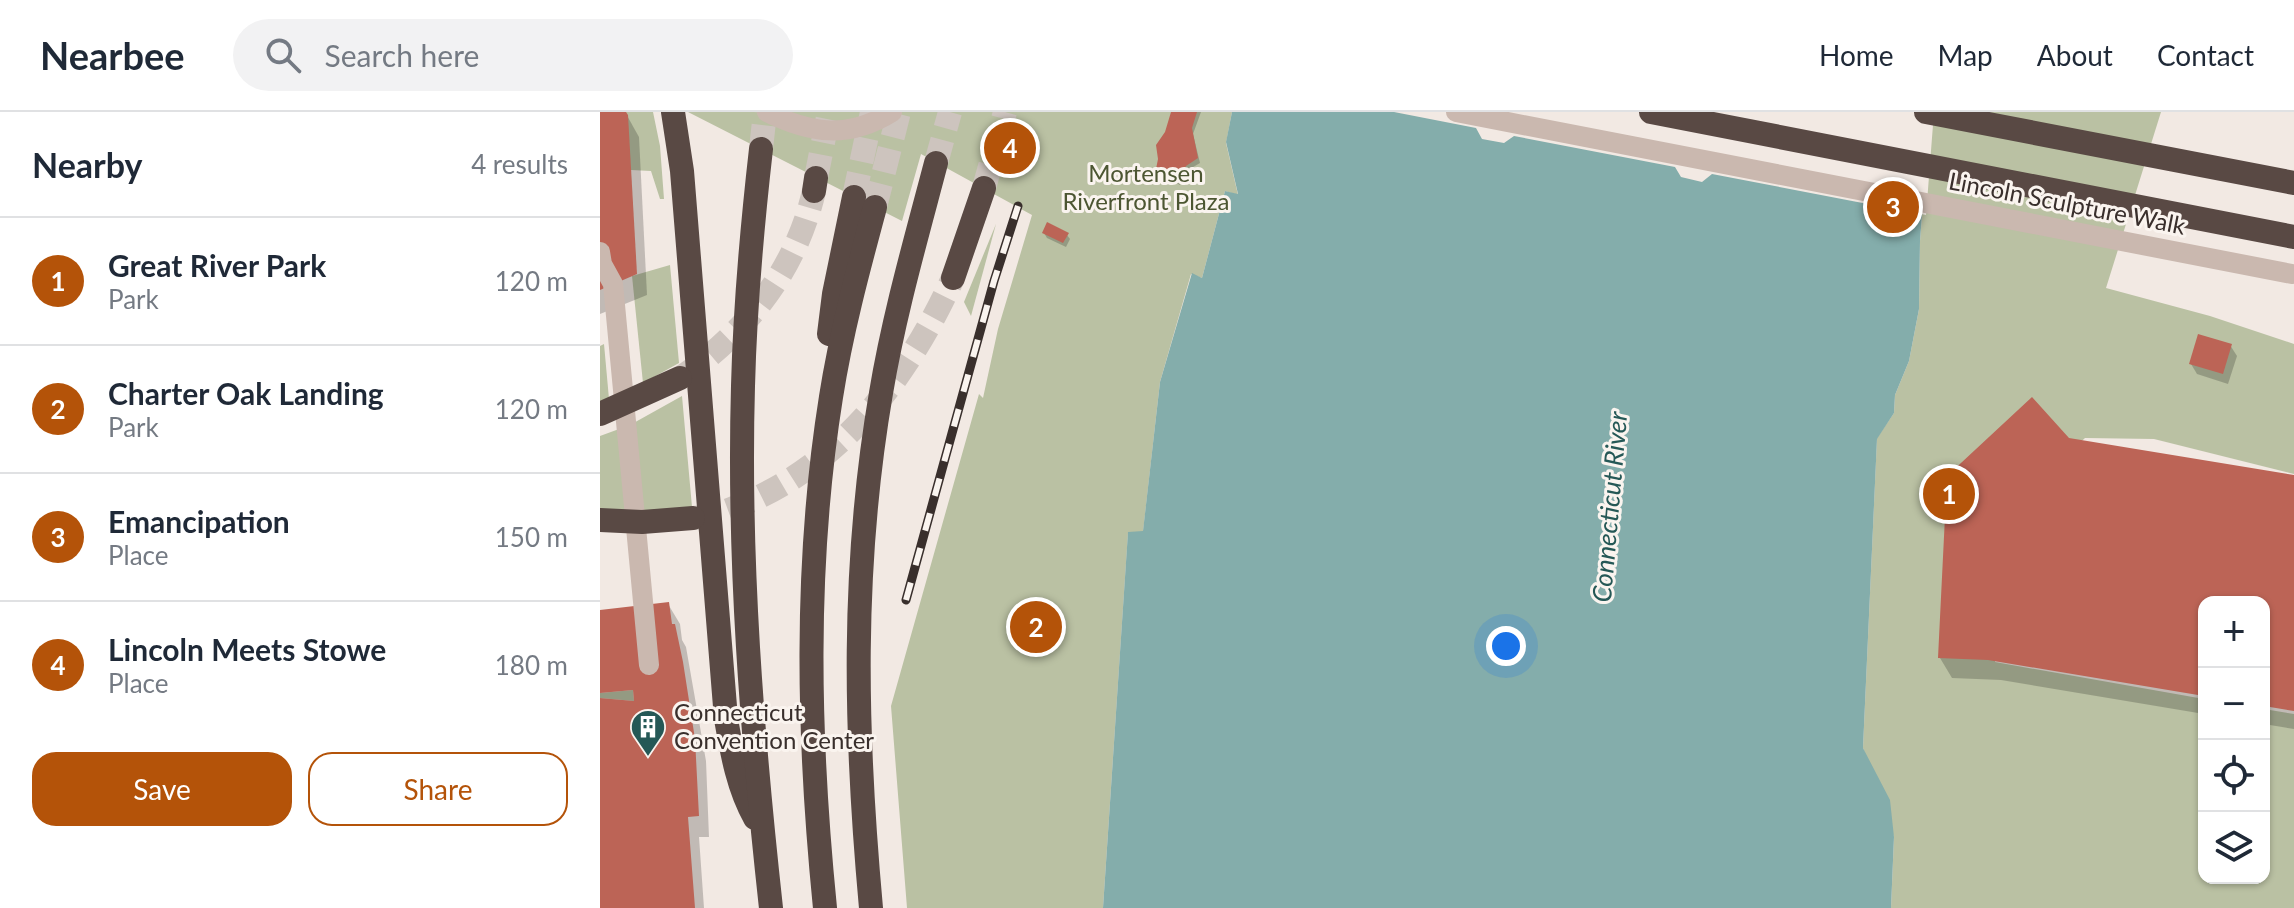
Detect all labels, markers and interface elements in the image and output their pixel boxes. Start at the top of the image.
search box [233,19,793,91]
text: Nearbee [40,32,185,78]
icon: search [261,33,305,77]
text: Search here [325,37,479,73]
text: Home [1819,38,1894,72]
text: Map [1938,38,1993,72]
text: About [2037,38,2113,72]
text: Contact [2157,38,2254,72]
pin: 4 [984,118,1036,178]
text: Nearby [32,144,143,185]
text: 4 results [471,148,568,180]
park label: Mortensen Riverfront Plaza [1062,158,1230,215]
street label: Lincoln Sculpture Walk [1947,165,2189,240]
pin: 3 [1867,177,1919,237]
text: Great River Park [108,247,326,283]
text: 1 [50,265,66,297]
text: 120 m [495,265,568,297]
text: Park [108,283,159,315]
text: Charter Oak Landing [108,375,384,411]
text: 2 [50,393,66,425]
text: 120 m [495,393,568,425]
water label: Connecticut River [1585,409,1633,604]
text: Park [108,411,159,443]
pin: 1 [1923,464,1975,524]
text: Emancipation [108,503,290,539]
text: 3 [50,521,66,553]
text: 150 m [495,521,568,553]
text: Place [108,539,169,571]
map controls [2198,596,2270,884]
button: + [2198,596,2270,668]
pin: 2 [1010,597,1062,657]
your location [1486,626,1526,666]
text: Lincoln Meets Stowe [108,631,386,667]
text: 4 [50,649,66,681]
text: 180 m [495,649,568,681]
text: Place [108,667,169,699]
button: − [2198,668,2270,740]
place label: Connecticut Convention Center [674,697,874,754]
building icon: Connecticut Convention Center [629,708,667,758]
button: locate [2198,740,2270,812]
button: Save [32,752,292,826]
button: Share [308,752,568,826]
button: layers [2198,812,2270,884]

